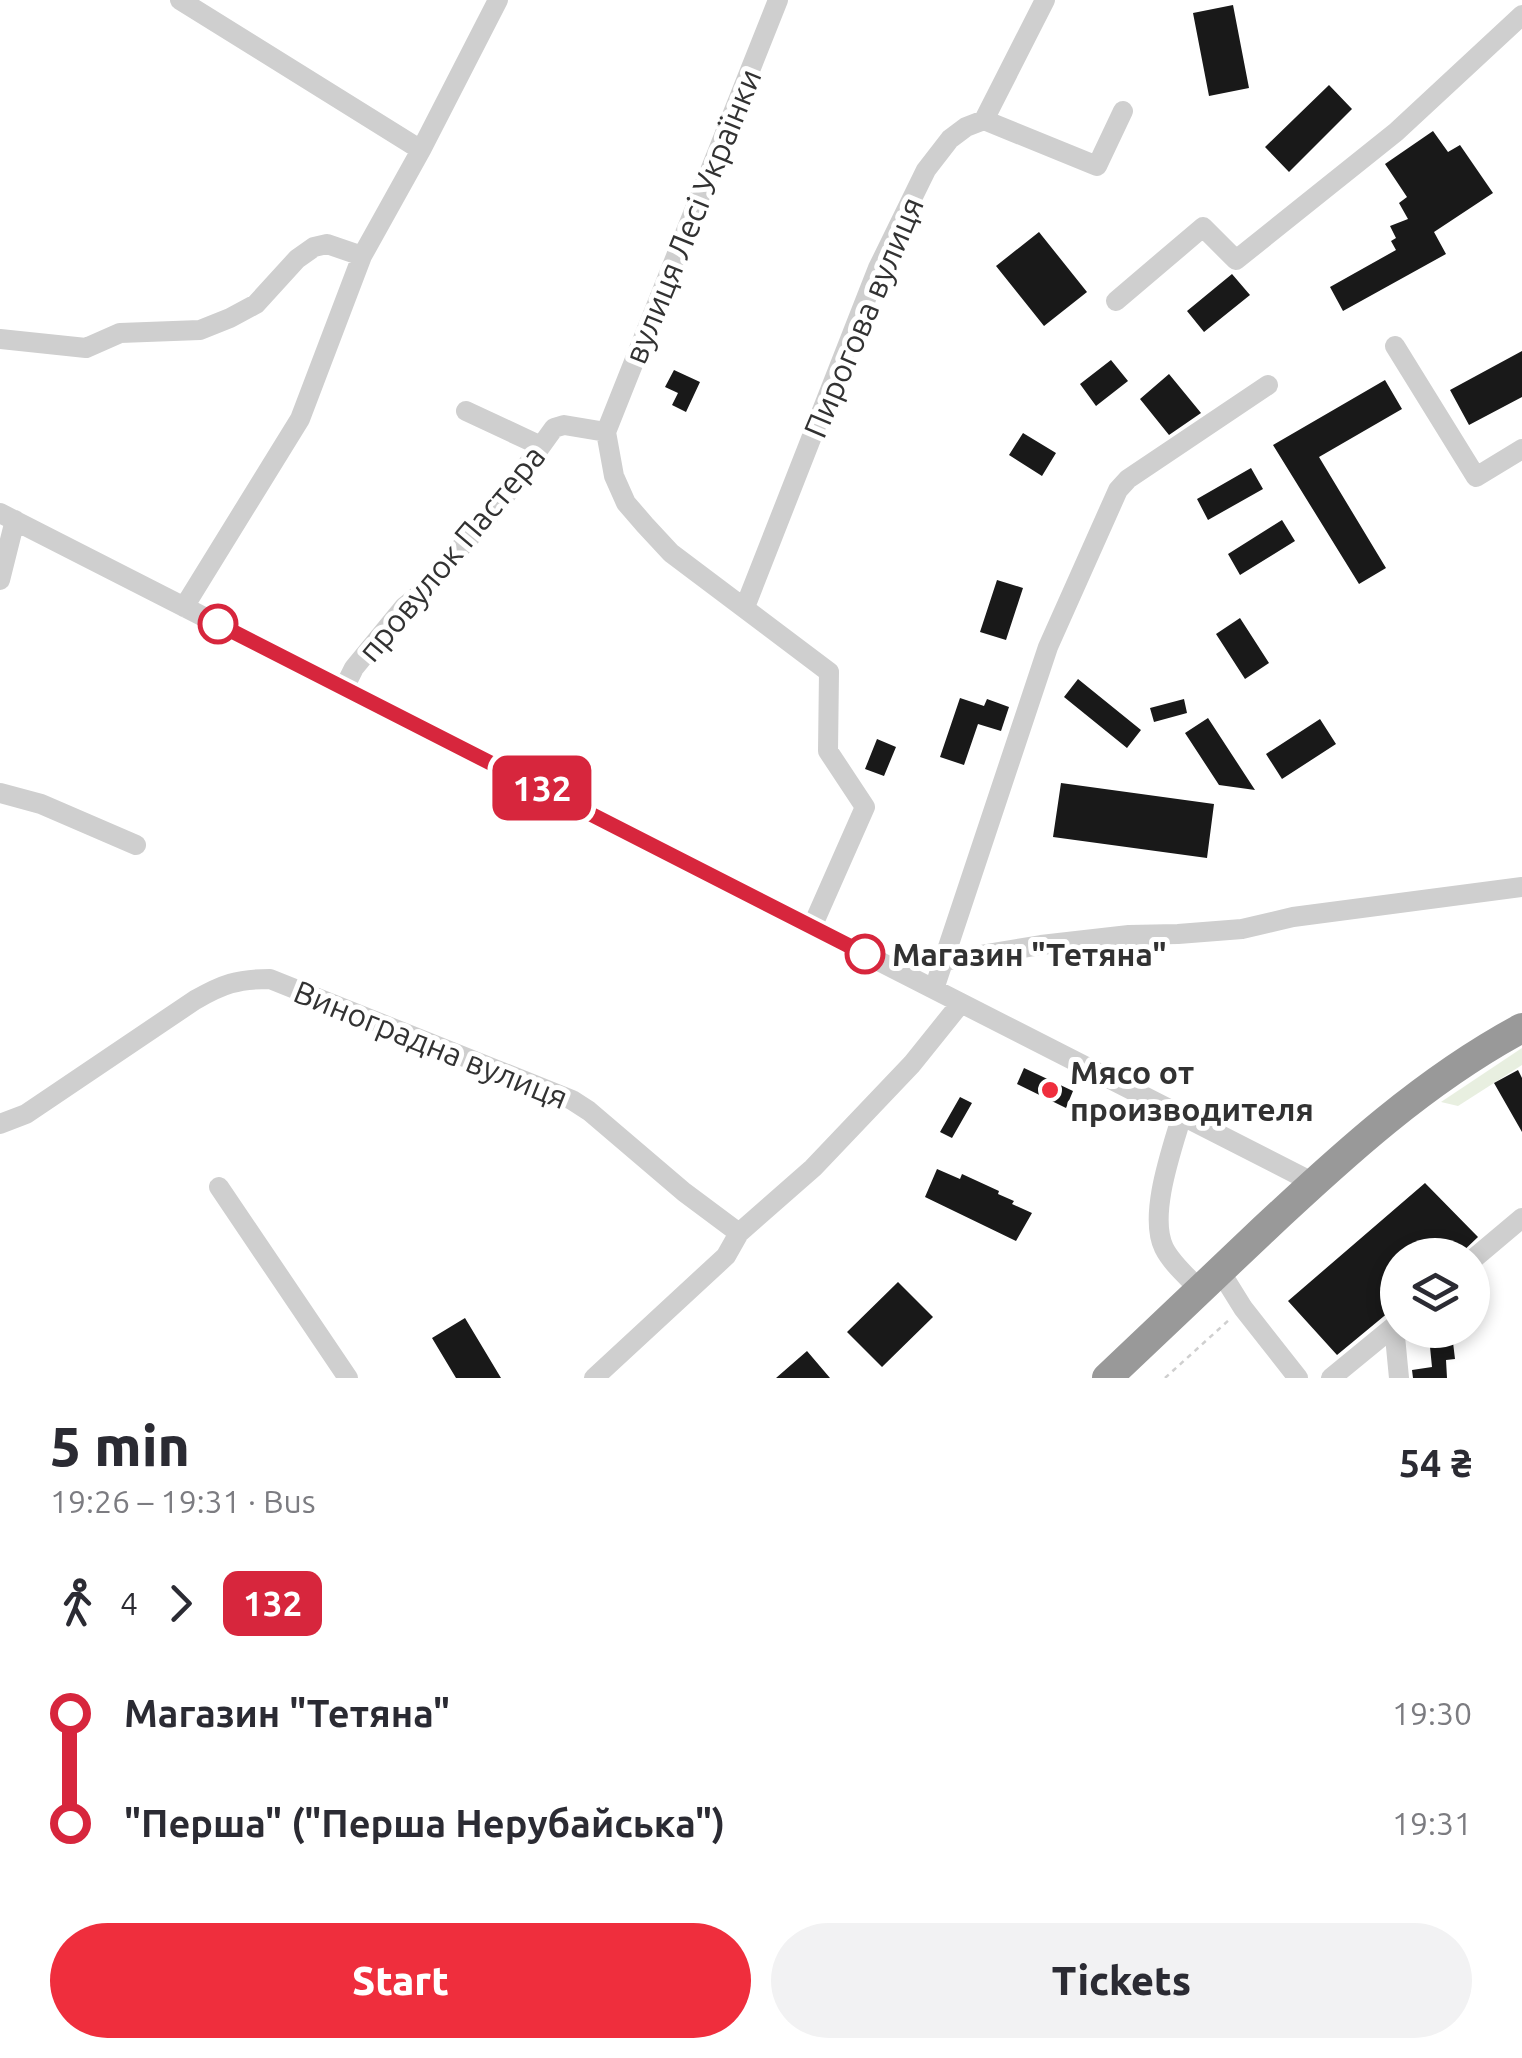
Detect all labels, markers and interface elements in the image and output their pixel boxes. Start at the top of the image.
street label: вулиця Лесі Українки [616,64,768,368]
street label: Пирогова вулиця [796,191,930,443]
street label: провулок Пастера [350,438,552,668]
unlabelled marker [199,605,237,643]
line badge: 132 [484,756,600,820]
text: 132 [512,768,572,808]
marker: Магазин "Тетяна" [846,935,884,973]
place label: Магазин "Тетяна" [892,936,1167,972]
street label: Виноградна вулиця [289,973,573,1115]
place label: Мясо от производителя [1070,1054,1314,1127]
marker: Мясо от производителя [1039,1079,1061,1101]
map controls [1380,1238,1490,1348]
button: layers [1380,1238,1490,1348]
text: 5 min [50,1415,190,1476]
text: 54 ₴ [1399,1442,1472,1484]
text: 19:26 – 19:31 · Bus [50,1483,316,1519]
icon: walk [50,1576,105,1631]
icon: forward [153,1576,208,1631]
text: 132 [243,1583,302,1623]
text: 4 [120,1585,138,1621]
text: Магазин "Тетяна" [124,1692,450,1734]
text: 19:30 [1392,1695,1472,1731]
text: "Перша" ("Перша Нерубайська") [124,1802,725,1844]
text: 19:31 [1392,1805,1472,1841]
button: Start [50,1923,751,2038]
button: Tickets [771,1923,1472,2038]

